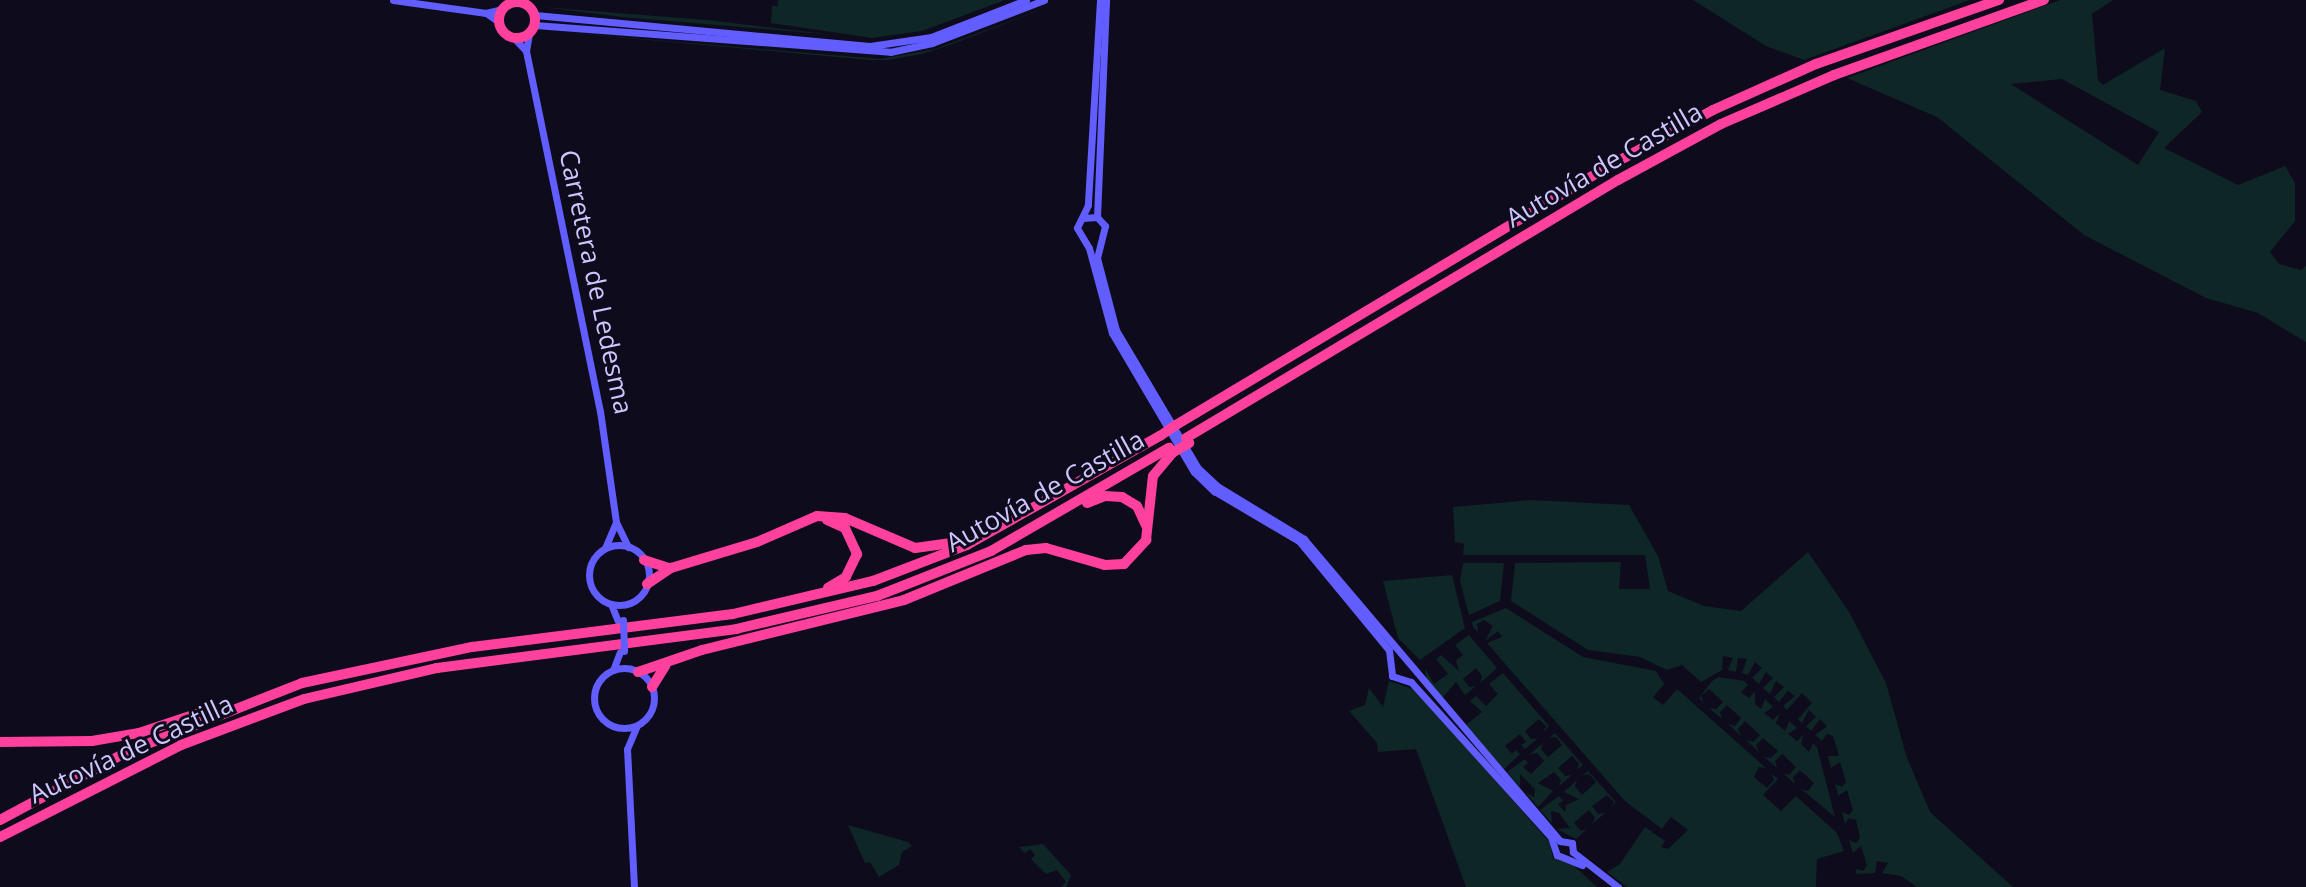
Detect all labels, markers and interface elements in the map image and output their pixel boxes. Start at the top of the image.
street label: Autovía de Castilla [1500,96,1708,234]
street label: Carretera de Ledesma [553,147,639,417]
street label: Autovía de Castilla [940,424,1150,558]
street label: Autovía de Castilla [24,688,238,810]

